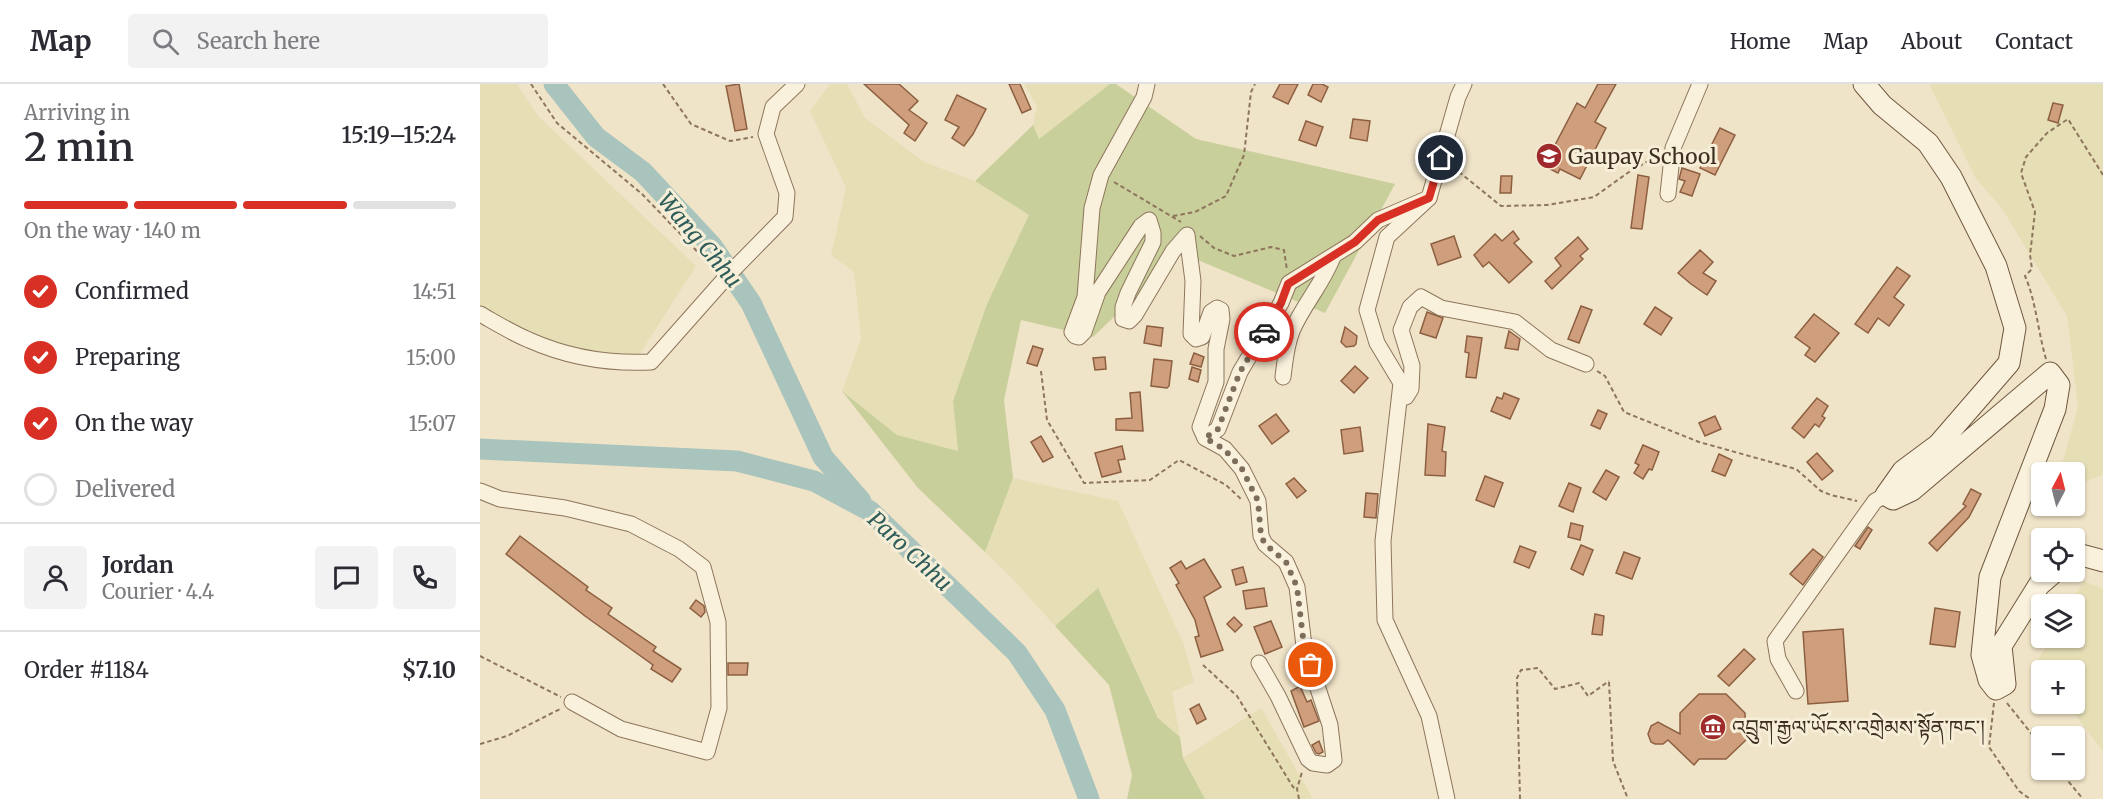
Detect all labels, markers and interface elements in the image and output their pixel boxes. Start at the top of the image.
search box [128,14,548,68]
text: Map [30,23,92,59]
icon: search [149,25,182,58]
text: Search here [197,27,320,55]
text: Home [1730,28,1790,55]
text: Map [1823,28,1868,55]
text: About [1901,28,1962,55]
text: Contact [1995,28,2073,55]
text: Arriving in [24,100,130,125]
text: 15:19–15:24 [342,121,456,149]
text: 2 min [24,123,134,172]
pin [1415,132,1466,183]
icon: home [1424,141,1457,174]
school or university icon: Gaupay School [1534,141,1564,171]
place label: Gaupay School [1568,143,1717,170]
water label: Wang Chhu [652,187,748,293]
text: On the way · 140 m [24,218,201,243]
icon: check [24,275,57,308]
text: Confirmed [75,277,189,305]
text: 14:51 [413,279,456,304]
courier [1234,302,1294,362]
icon: car [1248,316,1281,349]
icon: check [24,341,57,374]
text: Preparing [75,343,180,371]
text: 15:00 [406,345,456,370]
icon: check [24,407,57,440]
text: On the way [75,409,193,437]
text: 15:07 [408,411,456,436]
north arrow [2031,462,2085,516]
map controls [2031,462,2085,780]
text: Delivered [75,475,175,503]
water label: Paro Chhu [862,505,958,597]
button: locate [2031,528,2085,582]
button: person [24,546,87,609]
button: chat [315,546,378,609]
button: phone [393,546,456,609]
text: Jordan [102,551,174,579]
text: Courier · 4.4 [102,579,214,604]
button: layers [2031,594,2085,648]
pin [1285,639,1336,690]
icon: bag [1294,648,1327,681]
text: Order #1184 [24,656,149,684]
text: $7.10 [402,656,456,684]
button: + [2031,660,2085,714]
museum icon: འབྲུག་རྒྱལ་ཡོངས་འགྲེམས་སྟོན་ཁང་། [1698,712,1728,742]
place label: འབྲུག་རྒྱལ་ཡོངས་འགྲེམས་སྟོན་ཁང་། [1732,712,1985,746]
button: − [2031,726,2085,780]

